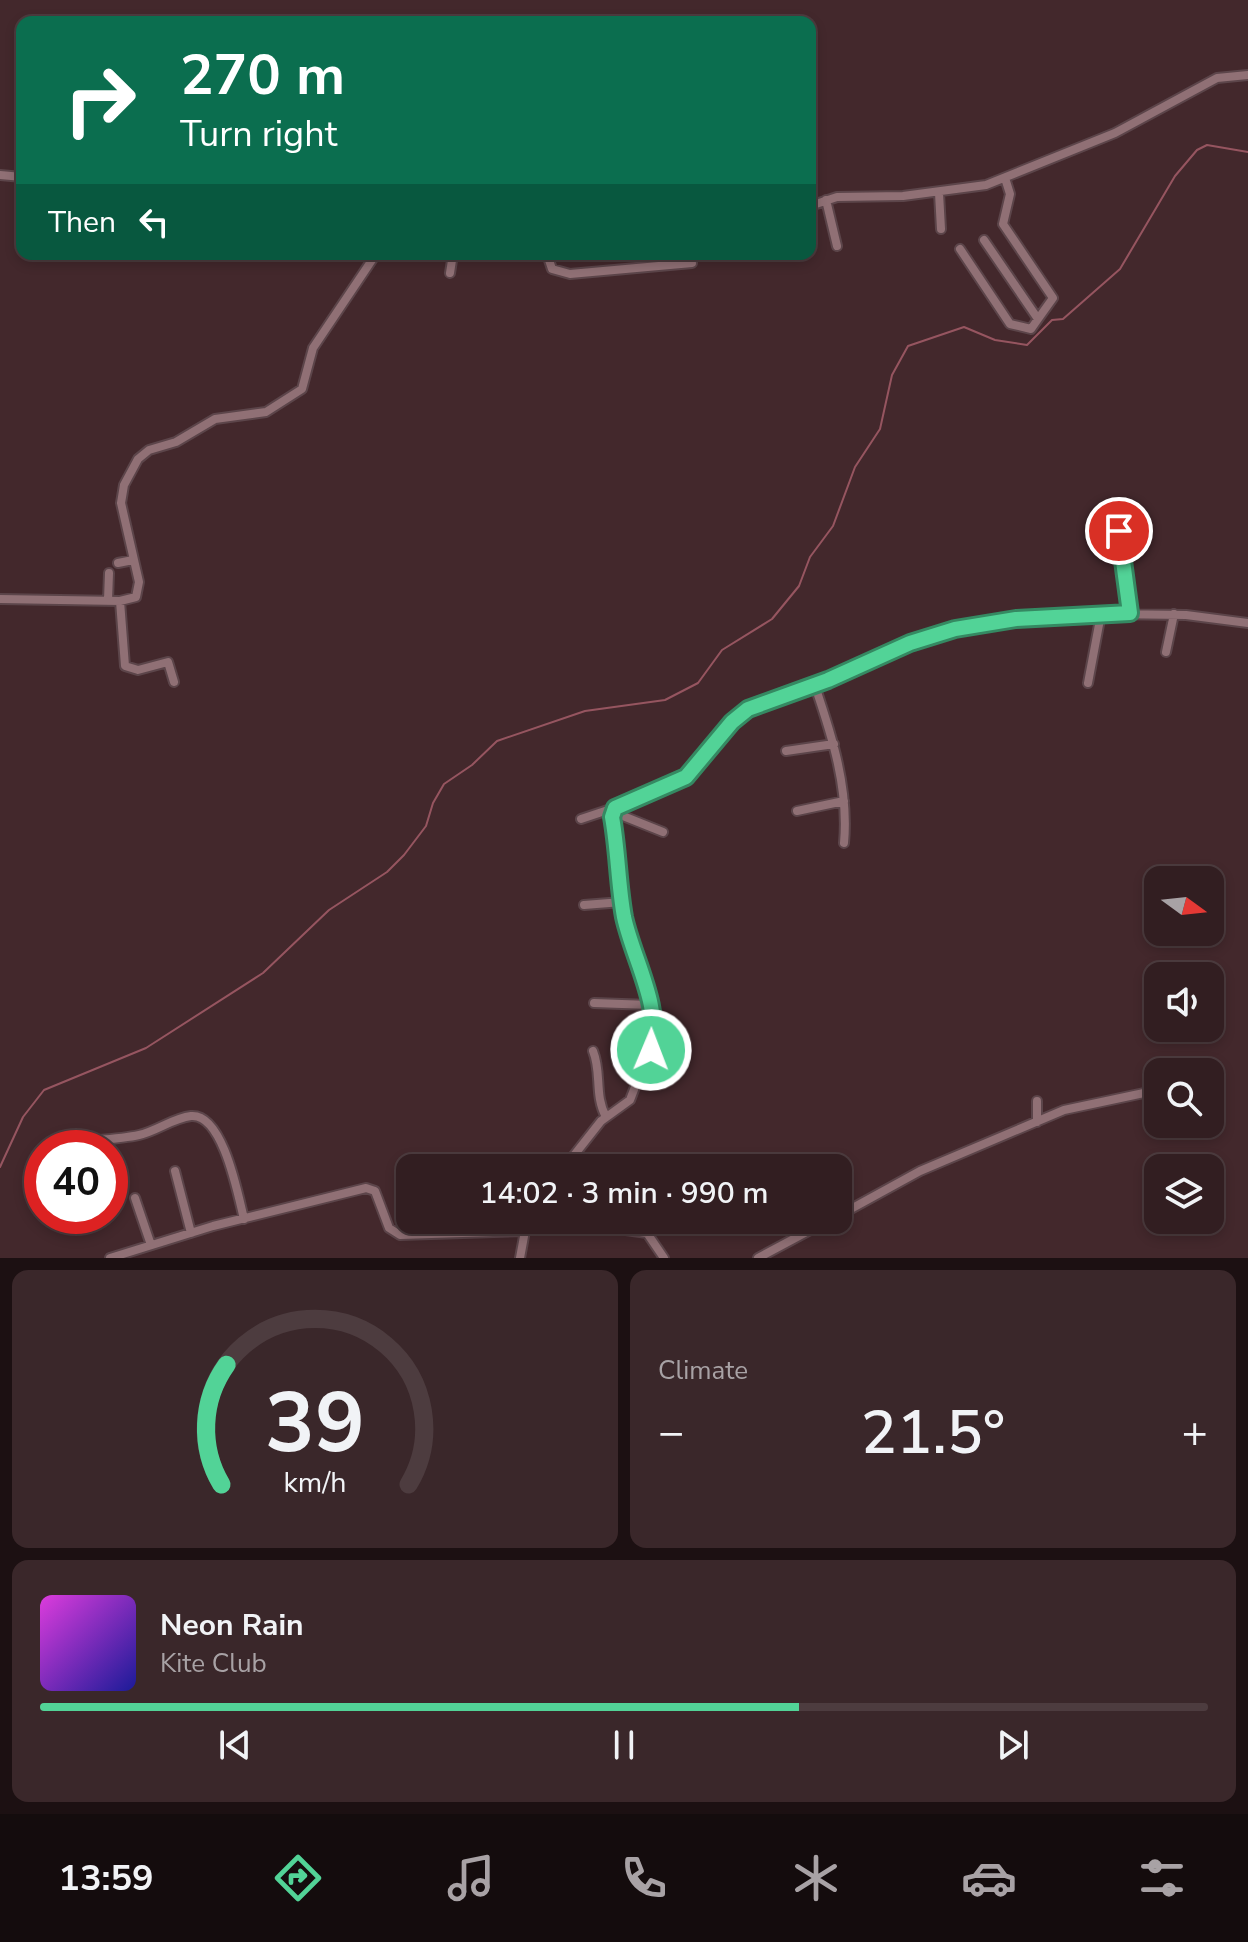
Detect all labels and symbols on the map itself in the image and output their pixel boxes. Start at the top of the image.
pin [1085,497,1153,565]
north arrow [1144,866,1224,946]
position arrow [609,1008,693,1092]
speed limit sign: 40 [24,1130,128,1234]

